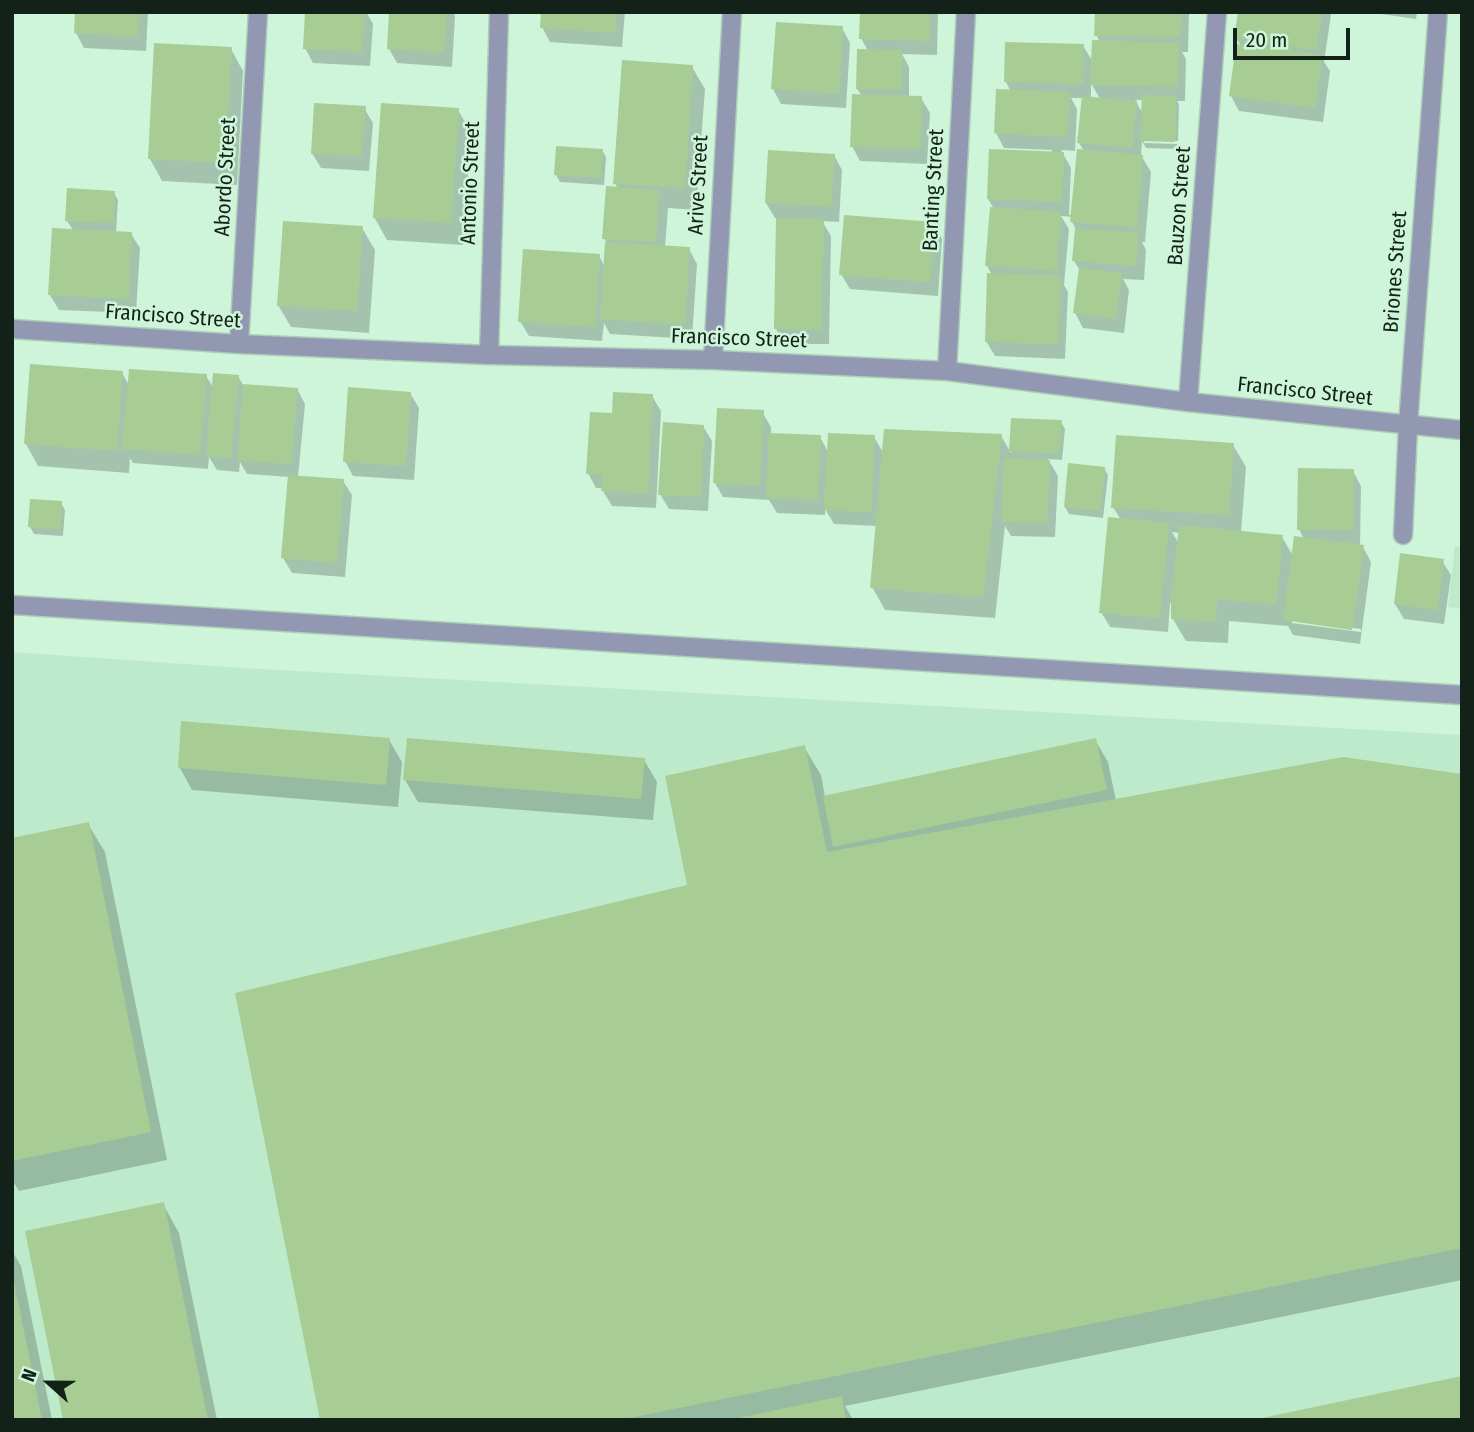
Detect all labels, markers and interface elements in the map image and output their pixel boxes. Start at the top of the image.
scale bar [1236,14,1353,58]
text: 20 m [1246,27,1287,53]
street label: Abordo Street [210,117,242,237]
street label: Antonio Street [456,121,486,245]
street label: Banting Street [918,128,950,252]
street label: Arive Street [684,134,714,236]
street label: Bauzon Street [1163,145,1197,267]
street label: Briones Street [1379,210,1413,334]
street label: Francisco Street [104,300,242,334]
street label: Francisco Street [671,324,807,354]
street label: Francisco Street [1236,372,1374,412]
north arrow [14,1348,84,1418]
text: N [16,1366,42,1385]

